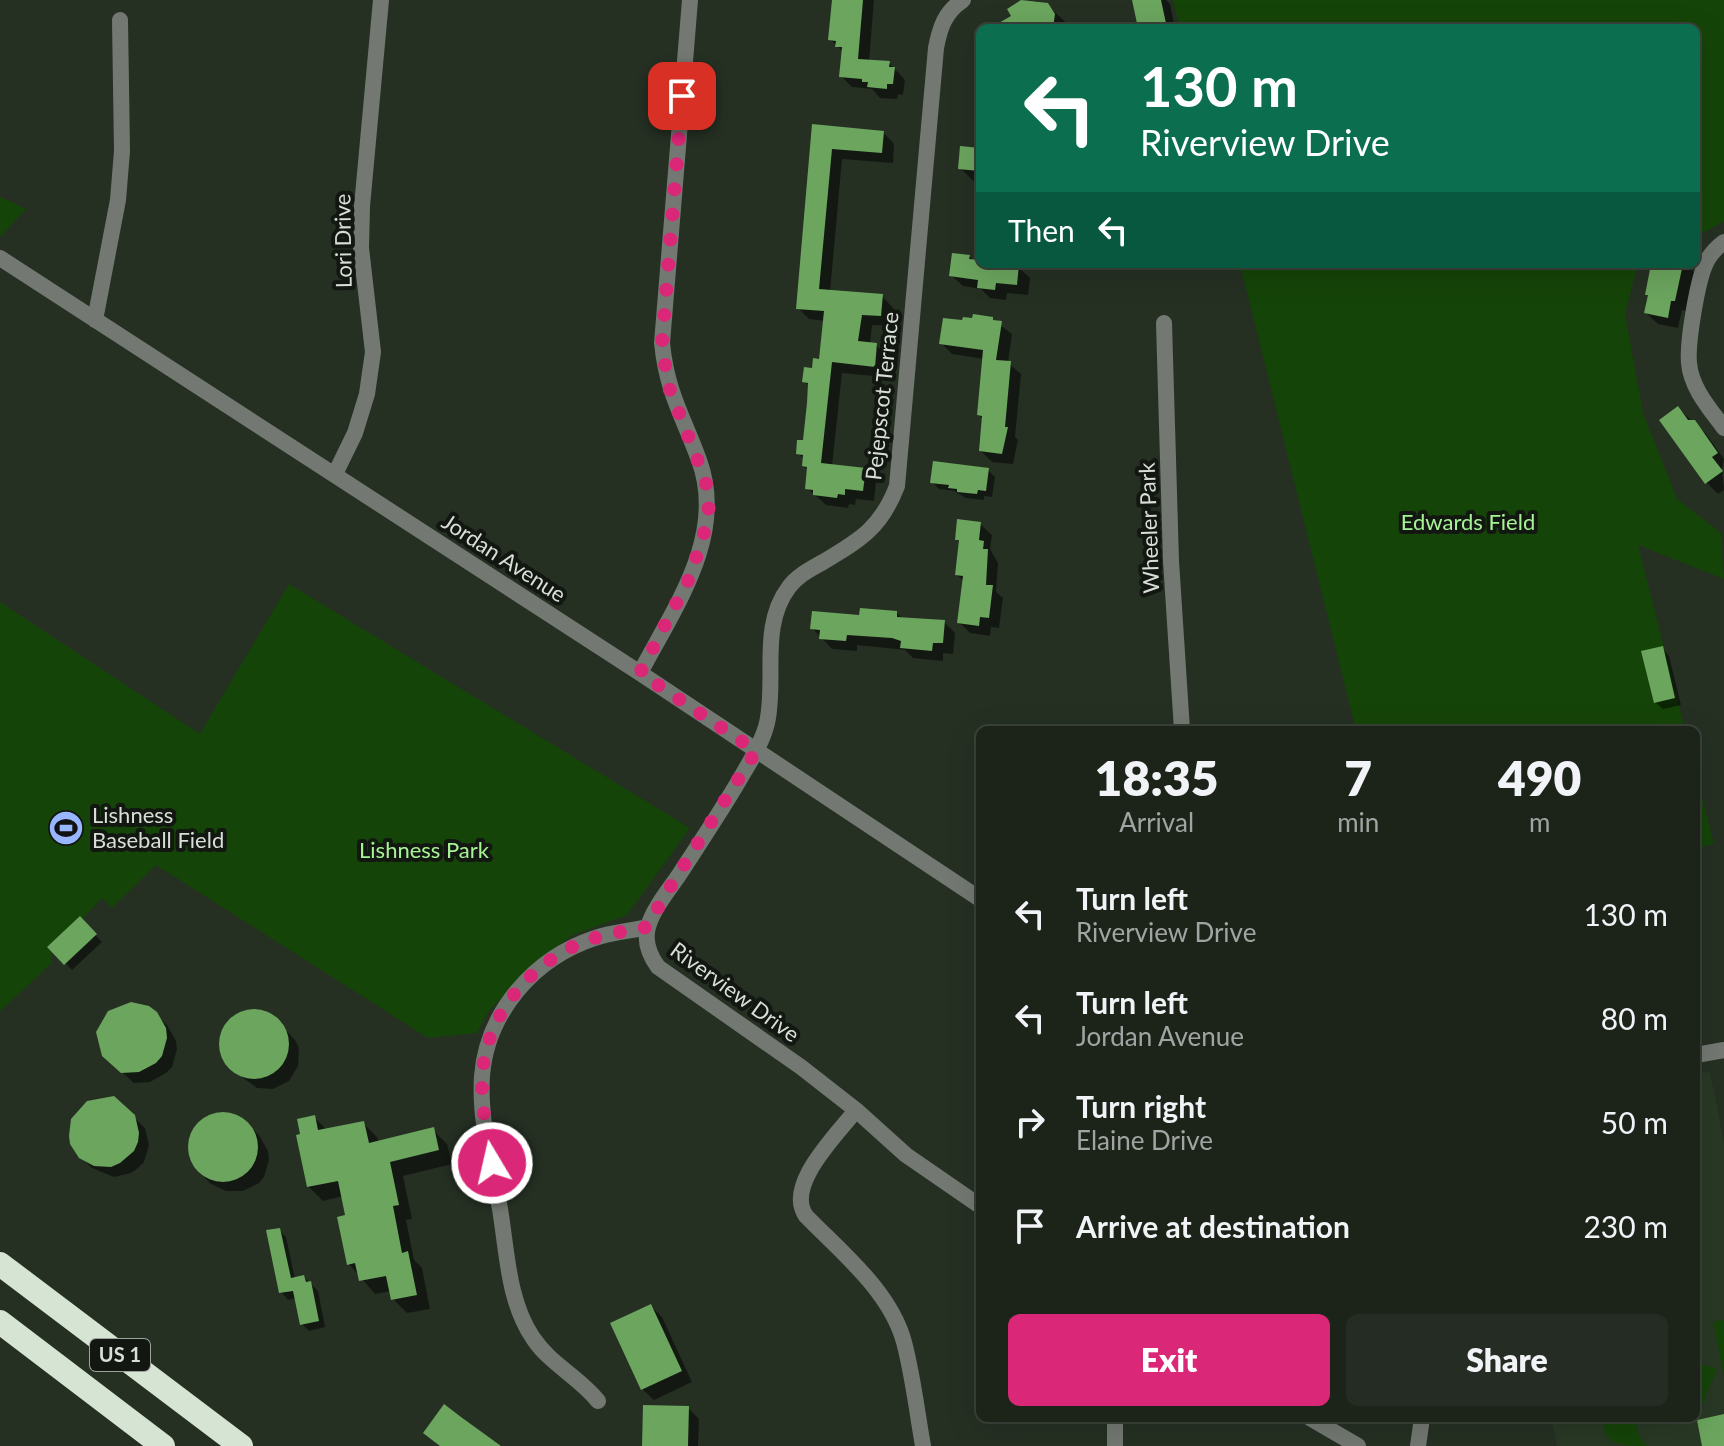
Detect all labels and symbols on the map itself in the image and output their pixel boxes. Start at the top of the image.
pin [648,62,716,130]
street label: Lori Drive [328,194,357,288]
street label: Pejepscot Terrace [859,310,904,481]
street label: Wheeler Park [1133,461,1164,594]
street label: Jordan Avenue [437,508,571,608]
park label: Edwards Field [1401,508,1535,535]
place label: Lishness Baseball Field [92,801,224,853]
sports icon: Lishness Baseball Field [47,809,85,847]
park label: Lishness Park [359,836,490,863]
street label: Riverview Drive [666,936,805,1047]
position arrow [450,1121,534,1205]
road number: US 1 [90,1339,150,1371]

